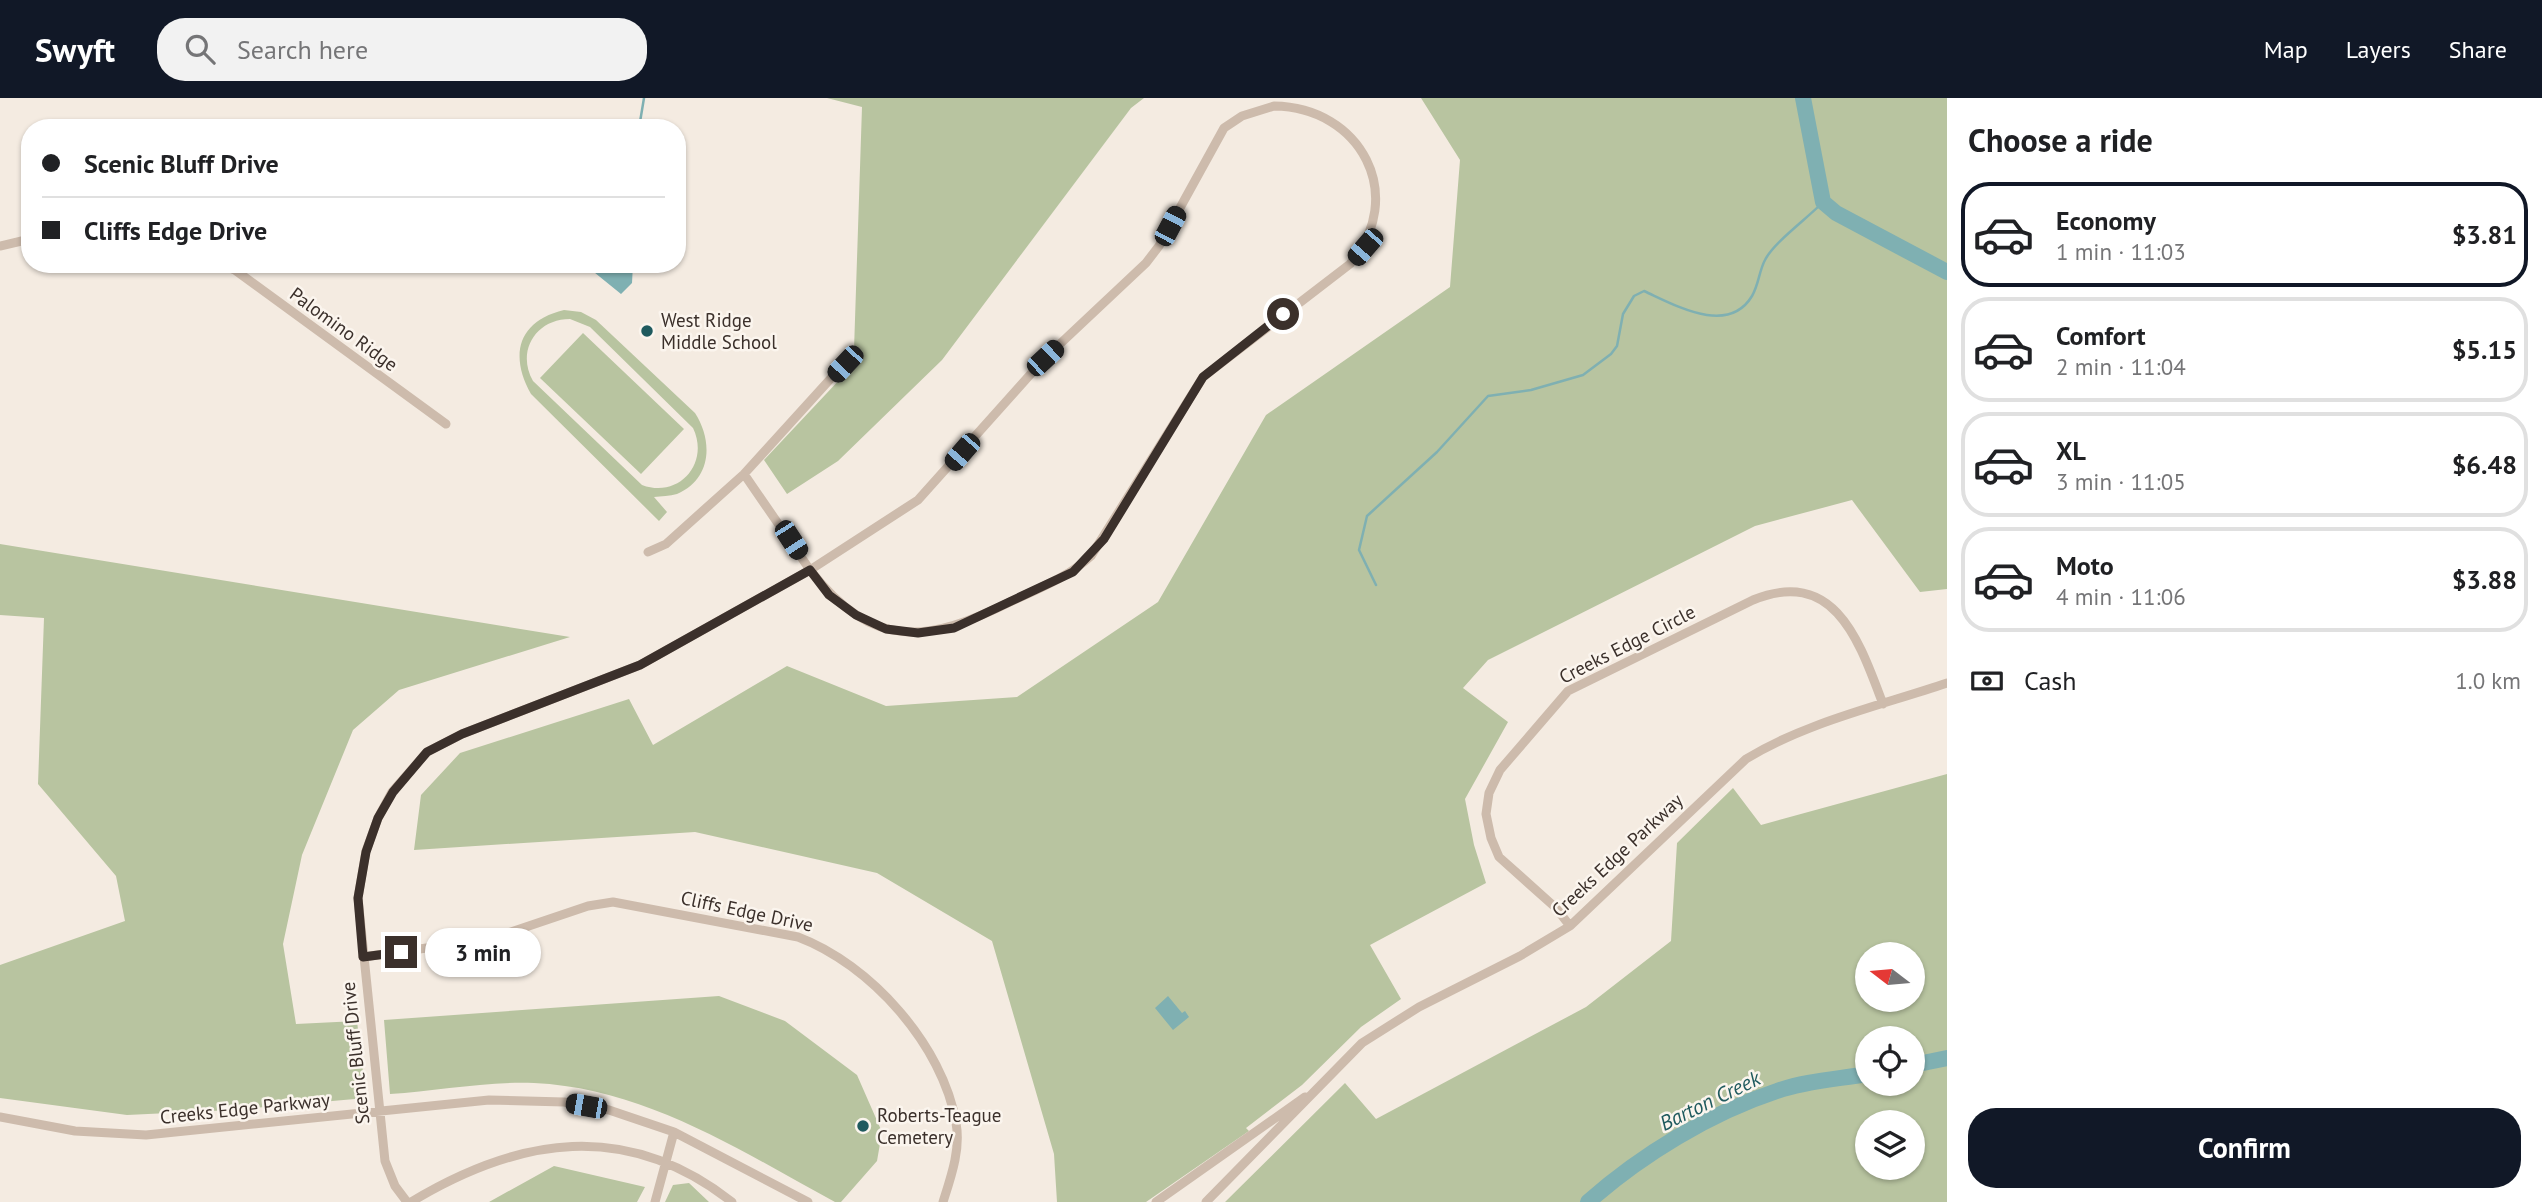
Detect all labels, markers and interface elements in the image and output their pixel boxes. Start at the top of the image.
search box [157,18,647,81]
text: Swyft [35,28,115,71]
icon: search [181,30,219,68]
text: Search here [237,33,368,66]
text: Map [2264,34,2308,65]
text: Layers [2346,34,2411,65]
text: Share [2449,34,2507,65]
text: Choose a ride [1968,119,2153,161]
text: Scenic Bluff Drive [84,147,279,180]
car [1151,203,1190,249]
icon: car [1972,203,2035,266]
text: Economy [2056,204,2156,237]
text: Cliffs Edge Drive [84,214,267,247]
text: $3.81 [2452,218,2517,251]
car [1344,224,1387,270]
text: 1 min · 11:03 [2056,237,2186,266]
street label: Palomino Ridge [285,282,403,376]
route start [1267,298,1299,330]
place label: West Ridge Middle School [661,308,777,354]
icon: car [1972,318,2035,381]
text: Comfort [2056,319,2146,352]
marker: West Ridge Middle School [639,323,655,339]
text: $5.15 [2452,333,2517,366]
car [1023,336,1068,380]
car [823,341,868,387]
text: 2 min · 11:04 [2056,352,2186,381]
car [941,429,984,475]
icon: car [1972,433,2035,496]
text: XL [2056,434,2086,467]
text: $6.48 [2452,448,2517,481]
text: 3 min · 11:05 [2056,467,2186,496]
car [771,517,812,563]
icon: car [1972,548,2035,611]
text: Moto [2056,549,2114,582]
text: $3.88 [2452,563,2517,596]
text: 4 min · 11:06 [2056,582,2186,611]
street label: Creeks Edge Circle [1555,599,1699,689]
icon: cash [1968,662,2006,700]
text: Cash [2024,664,2076,697]
text: 1.0 km [2455,666,2521,695]
street label: Creeks Edge Parkway [1546,788,1688,922]
street label: Cliffs Edge Drive [679,885,815,937]
callout: 3 min [426,928,541,976]
route end [385,936,417,968]
text: 3 min [455,938,511,967]
north arrow [1855,942,1925,1012]
map controls [1855,942,1925,1180]
street label: Scenic Bluff Drive [336,981,374,1125]
button: locate [1855,1026,1925,1096]
water label: Barton Creek [1655,1064,1766,1137]
street label: Creeks Edge Parkway [159,1087,331,1129]
car [564,1092,609,1120]
place label: Roberts-Teague Cemetery [877,1103,1002,1149]
button: Confirm [1968,1108,2521,1188]
button: layers [1855,1110,1925,1180]
marker: Roberts-Teague Cemetery [855,1118,871,1134]

